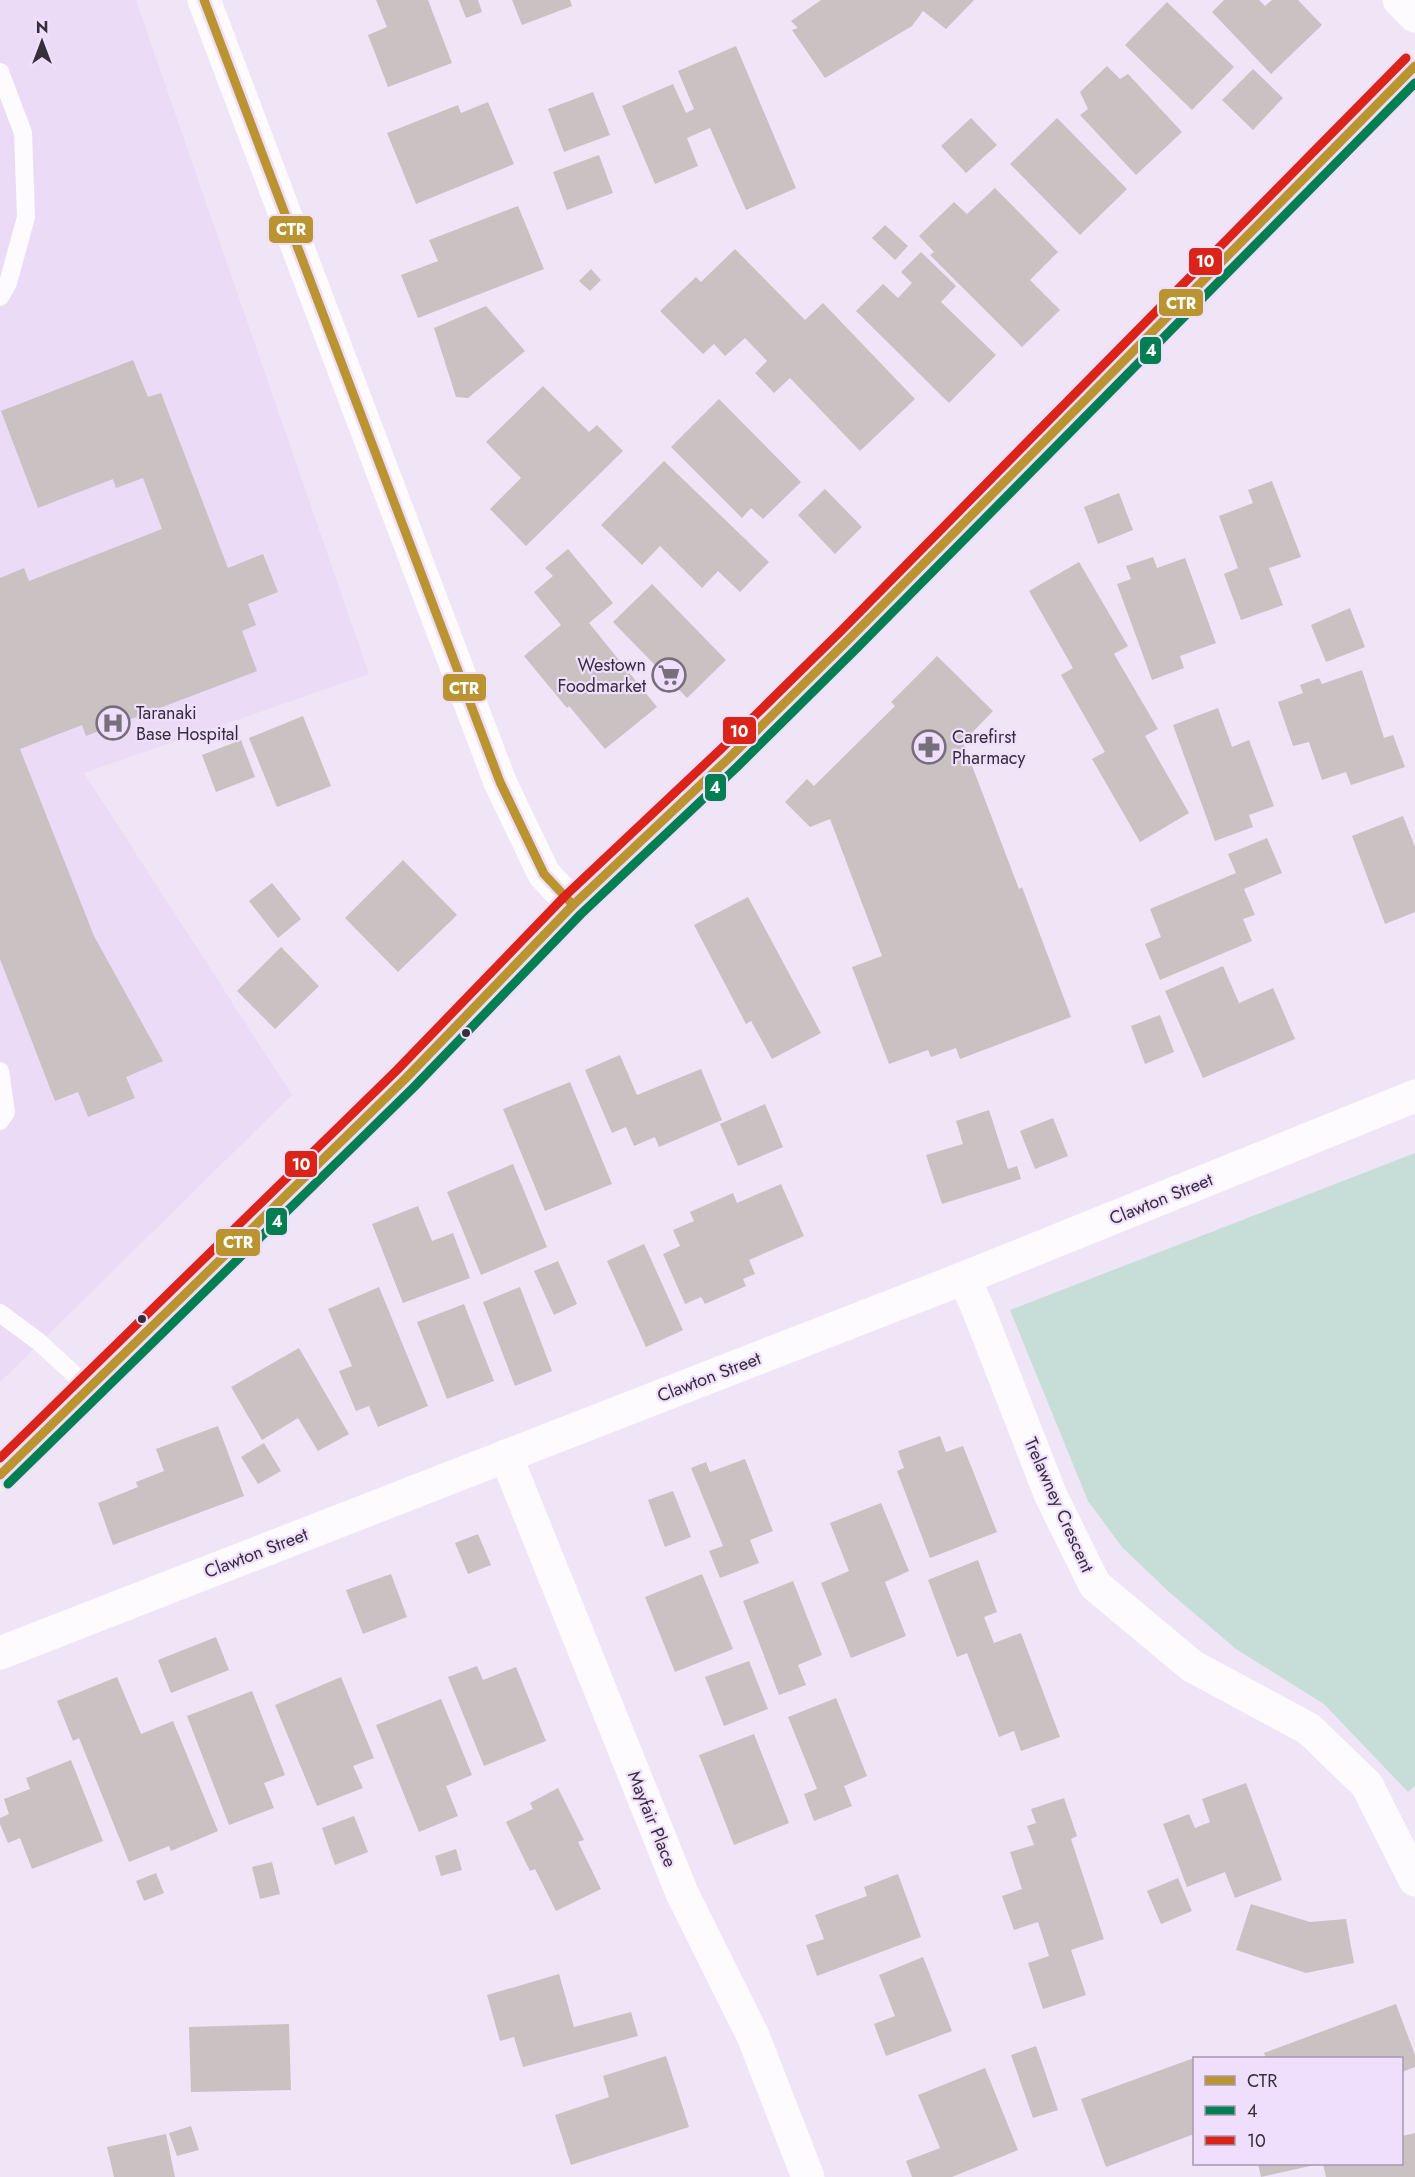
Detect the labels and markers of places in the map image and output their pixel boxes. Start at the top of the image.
place label: Westown Foodmarket [558,652,647,699]
supermarket icon: Westown Foodmarket [651,657,687,693]
place label: Taranaki Base Hospital [136,700,239,747]
hospital icon: Taranaki Base Hospital [95,705,131,741]
place label: Carefirst Pharmacy [952,724,1025,771]
pharmacy icon: Carefirst Pharmacy [911,729,947,765]
unlabelled marker [460,1027,472,1039]
unlabelled marker [136,1313,148,1325]

